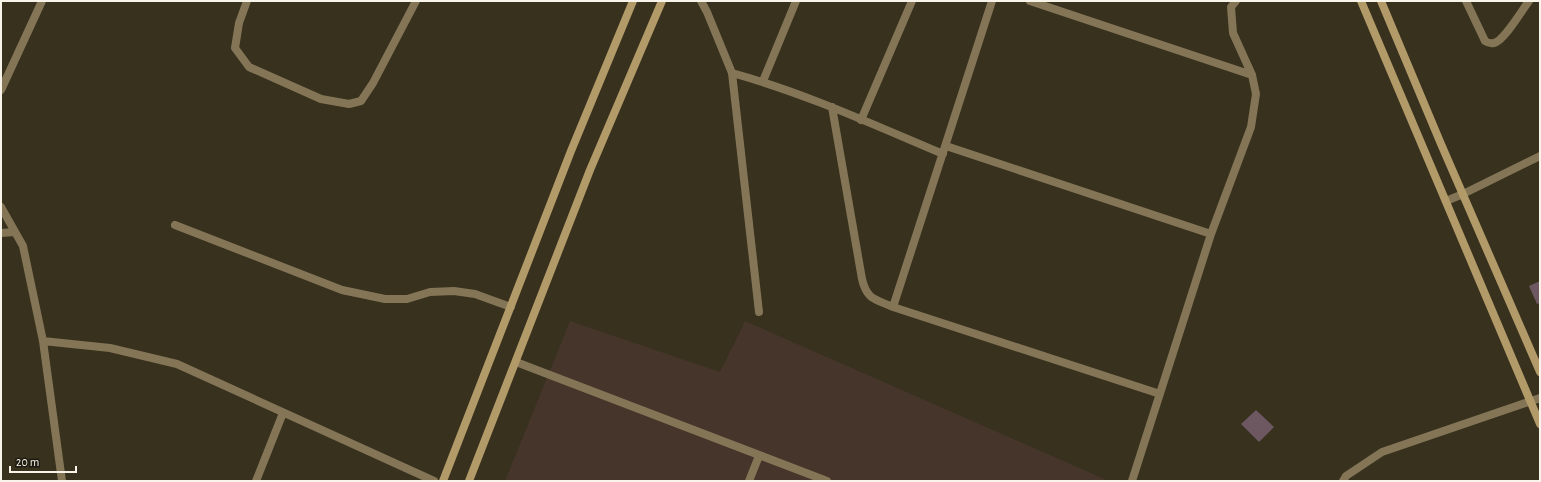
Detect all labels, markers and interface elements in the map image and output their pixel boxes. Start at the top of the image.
scale bar [10,448,76,474]
text: 20 m [16,456,39,468]

